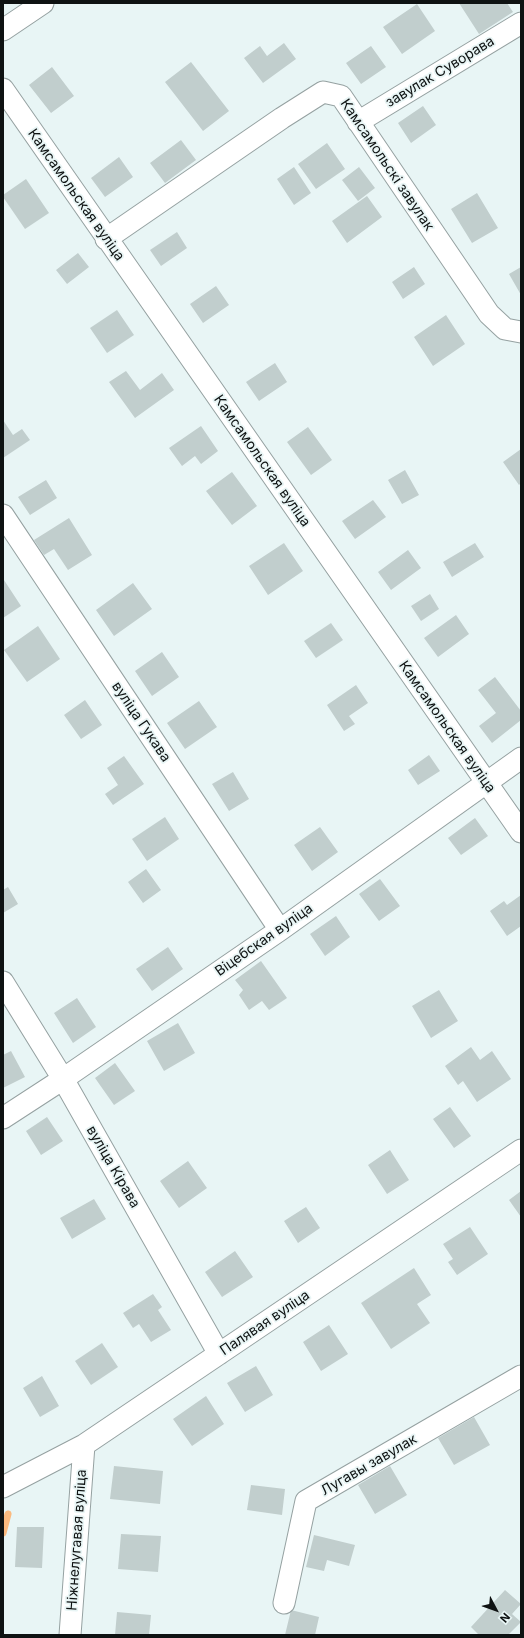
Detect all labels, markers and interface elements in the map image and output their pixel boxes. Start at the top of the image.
street label: завулак Суворава [382,33,498,111]
street label: Камсамольскі завулак [337,96,437,234]
street label: Камсамольская вуліца [24,126,128,264]
street label: Камсамольская вуліца [210,392,314,530]
street label: Камсамольская вуліца [395,658,499,796]
street label: вуліца Гукава [108,679,174,765]
street label: Віцебская вуліца [212,900,316,980]
street label: вуліца Кірава [83,1123,143,1211]
street label: Палявая вуліца [217,1287,313,1359]
street label: Лугавы завулак [318,1431,420,1499]
street label: Ніжнелугавая вуліца [64,1469,90,1611]
north arrow [476,1590,516,1630]
text: N [497,1610,513,1626]

